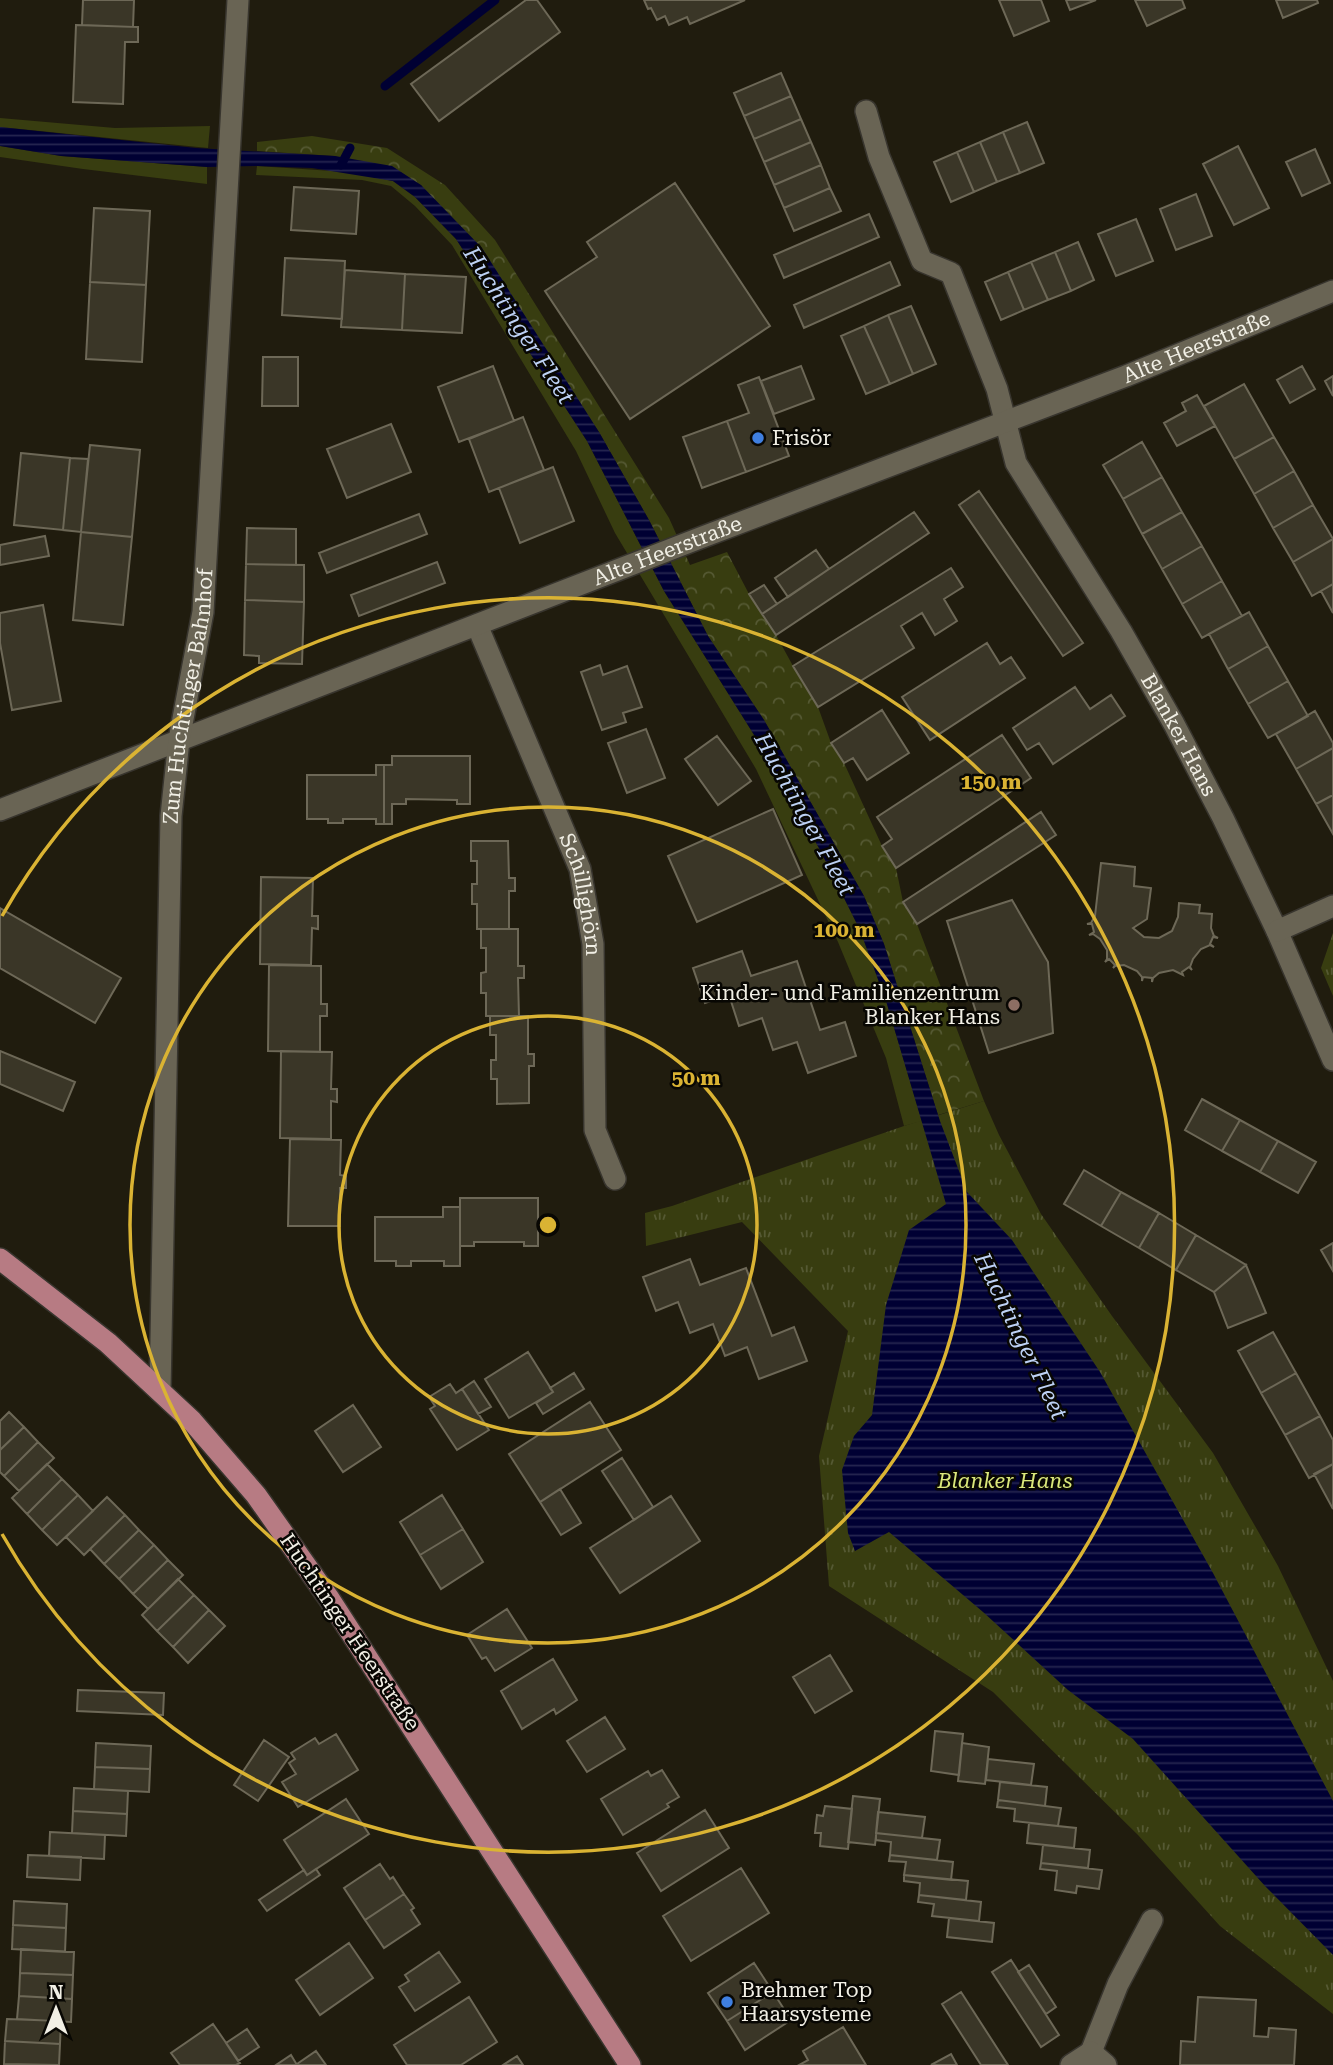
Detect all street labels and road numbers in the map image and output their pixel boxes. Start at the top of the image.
street label: Alte Heerstraße [1119,306,1274,388]
street label: Alte Heerstraße [590,511,745,590]
street label: Zum Huchtinger Bahnhof [159,567,218,824]
street label: Blanker Hans [1136,670,1222,800]
street label: Schillighörn [554,830,605,956]
street label: Huchtinger Heerstraße [275,1529,425,1735]

